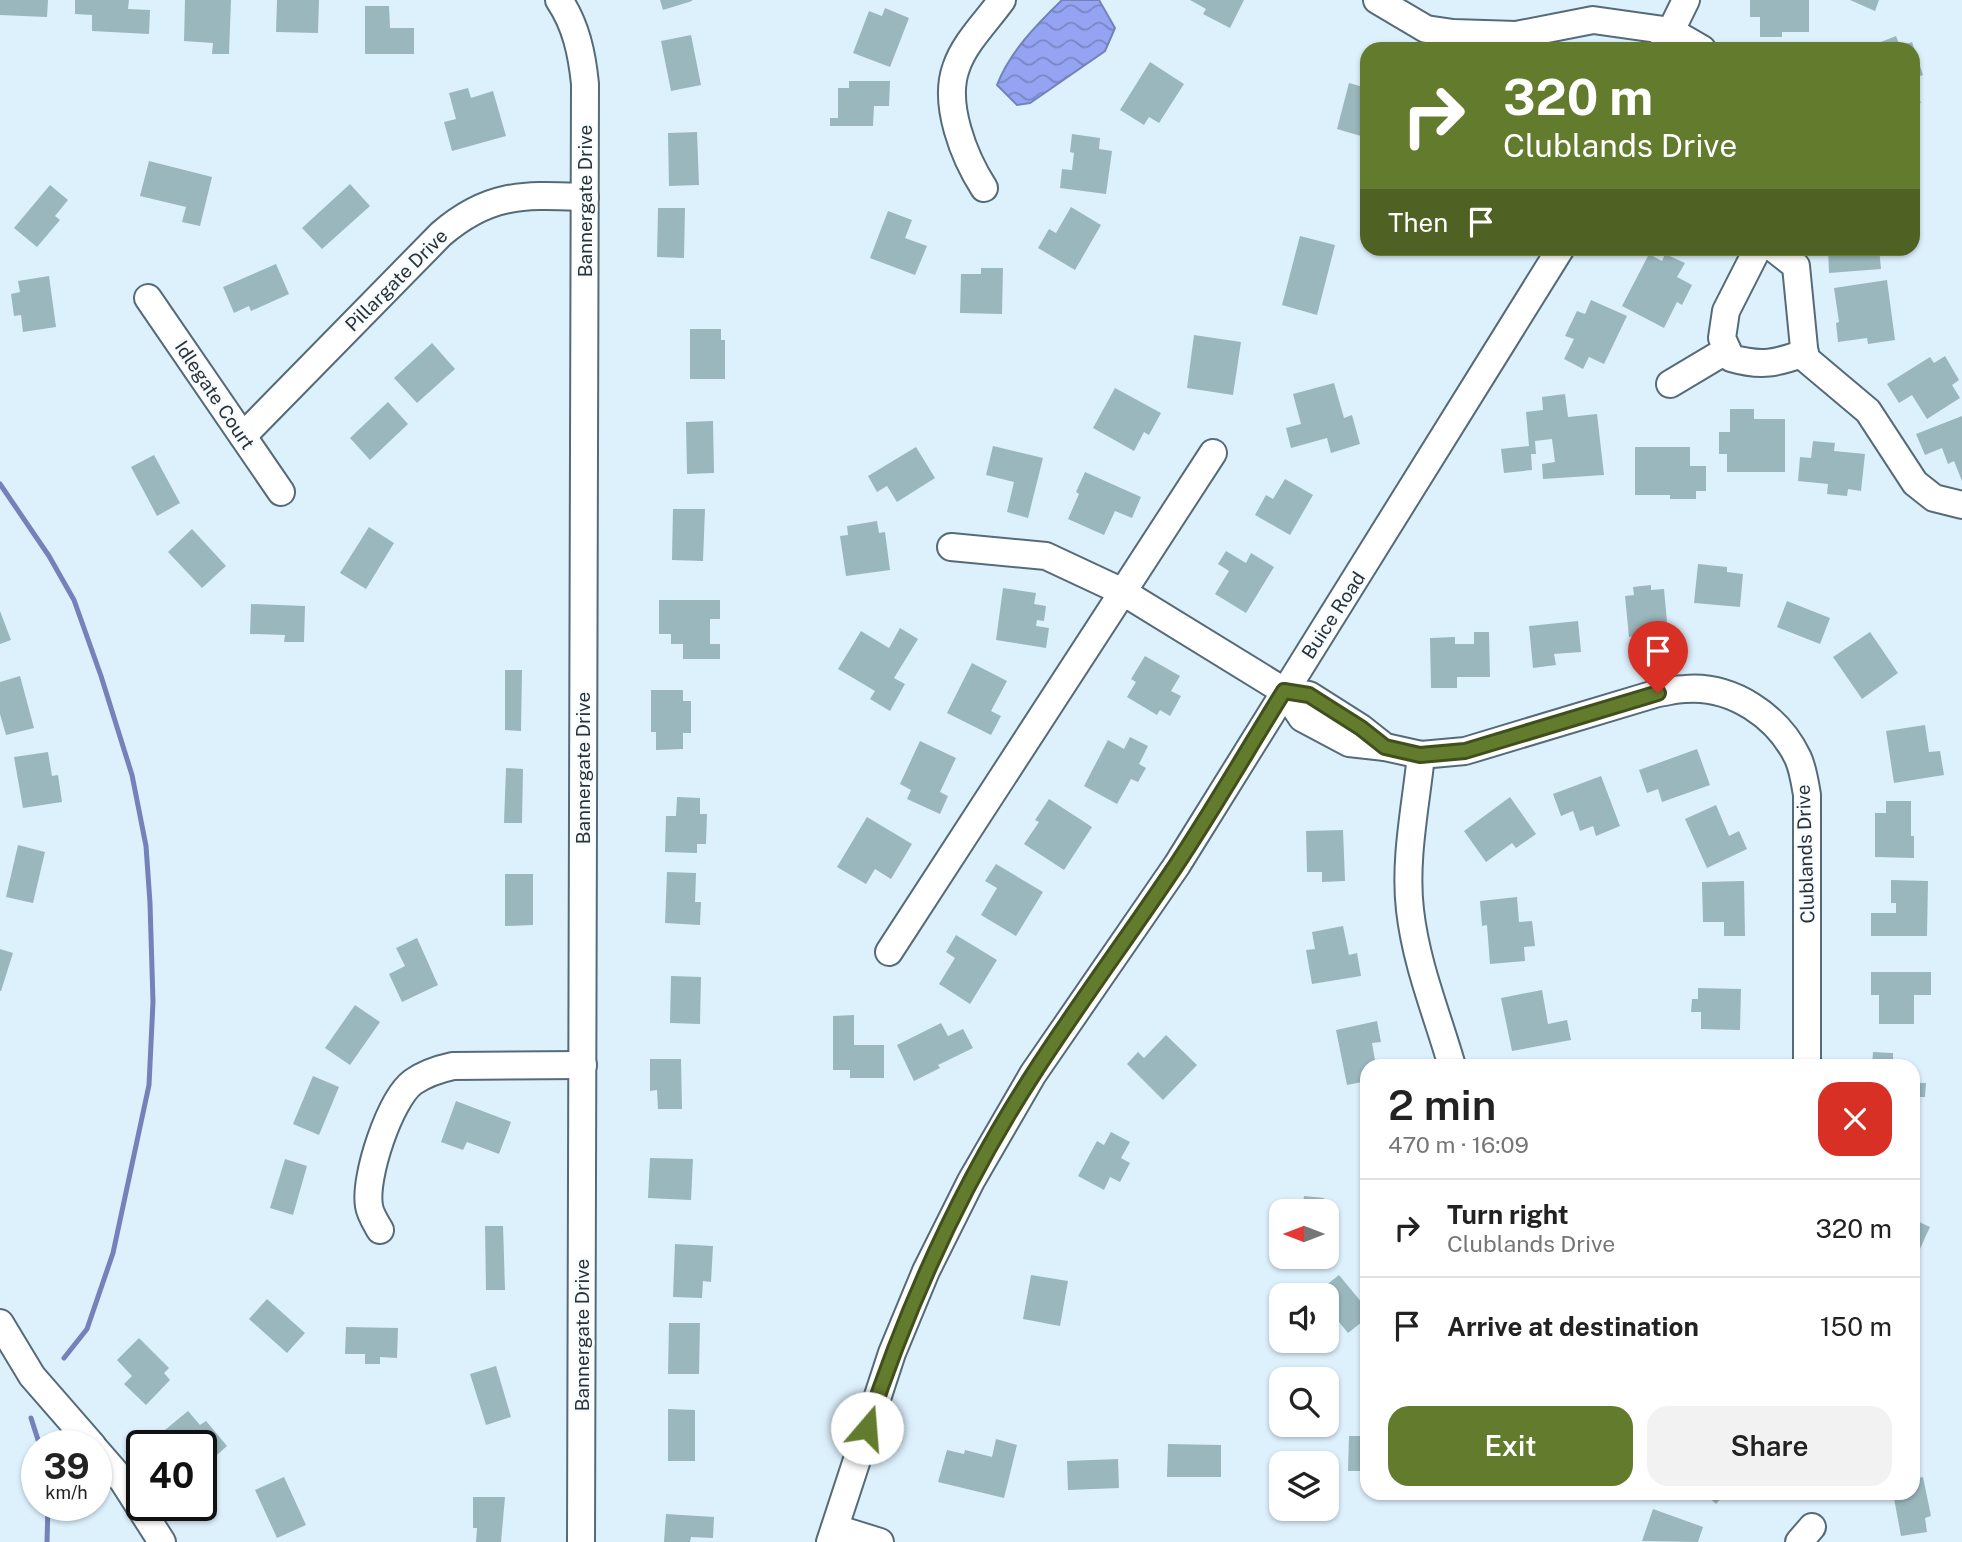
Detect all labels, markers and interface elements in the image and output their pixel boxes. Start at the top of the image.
text: 320 m [1503,68,1653,126]
icon: right [1388,70,1479,161]
street label: Bannergate Drive [574,125,596,277]
text: Clublands Drive [1503,127,1737,164]
icon: arrive [1462,203,1500,241]
text: Then [1388,207,1448,238]
street label: Pillargate Drive [340,224,452,336]
street label: Idlegate Court [171,337,259,453]
street label: Buice Road [1297,567,1369,663]
pin [1628,621,1688,693]
icon: arrive [1639,632,1677,670]
street label: Bannergate Drive [572,692,594,844]
street label: Clublands Drive [1792,784,1818,924]
text: 2 min [1388,1080,1496,1129]
button: close [1818,1082,1892,1156]
text: 470 m · 16:09 [1388,1131,1529,1158]
north arrow [1269,1199,1339,1269]
map controls [1269,1199,1339,1521]
text: Turn right [1447,1199,1569,1230]
icon: right [1388,1209,1426,1247]
text: 320 m [1815,1213,1892,1244]
text: Clublands Drive [1447,1230,1615,1257]
street label: Bannergate Drive [571,1259,593,1411]
button: sound [1269,1283,1339,1353]
icon: arrive [1388,1307,1426,1345]
text: Arrive at destination [1447,1311,1699,1342]
text: 150 m [1820,1311,1892,1342]
button: search [1269,1367,1339,1437]
position arrow [830,1391,904,1465]
button: Exit [1388,1406,1633,1486]
button: Share [1647,1406,1892,1486]
speed limit sign: 40 [126,1430,217,1521]
text: 39 [43,1446,90,1487]
button: layers [1269,1451,1339,1521]
text: km/h [45,1482,88,1503]

